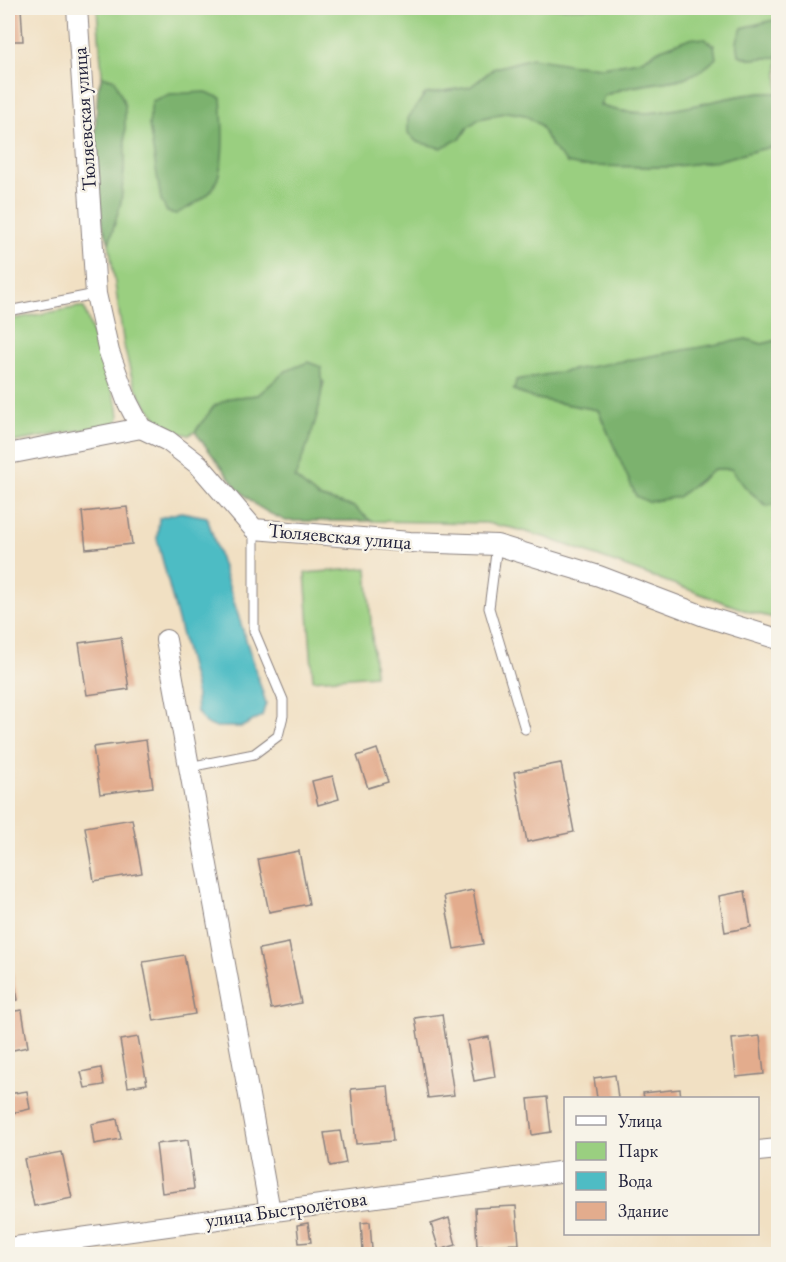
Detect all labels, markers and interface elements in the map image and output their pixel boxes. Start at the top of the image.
street label: Тюляевская улица [66,46,102,192]
street label: Тюляевская улица [267,517,413,555]
legend [564,1097,759,1235]
text: Улица [617,1109,663,1132]
text: Парк [618,1139,658,1162]
text: Вода [618,1169,653,1192]
street label: улица Быстролётова [204,1185,368,1233]
text: Здание [618,1199,668,1222]

